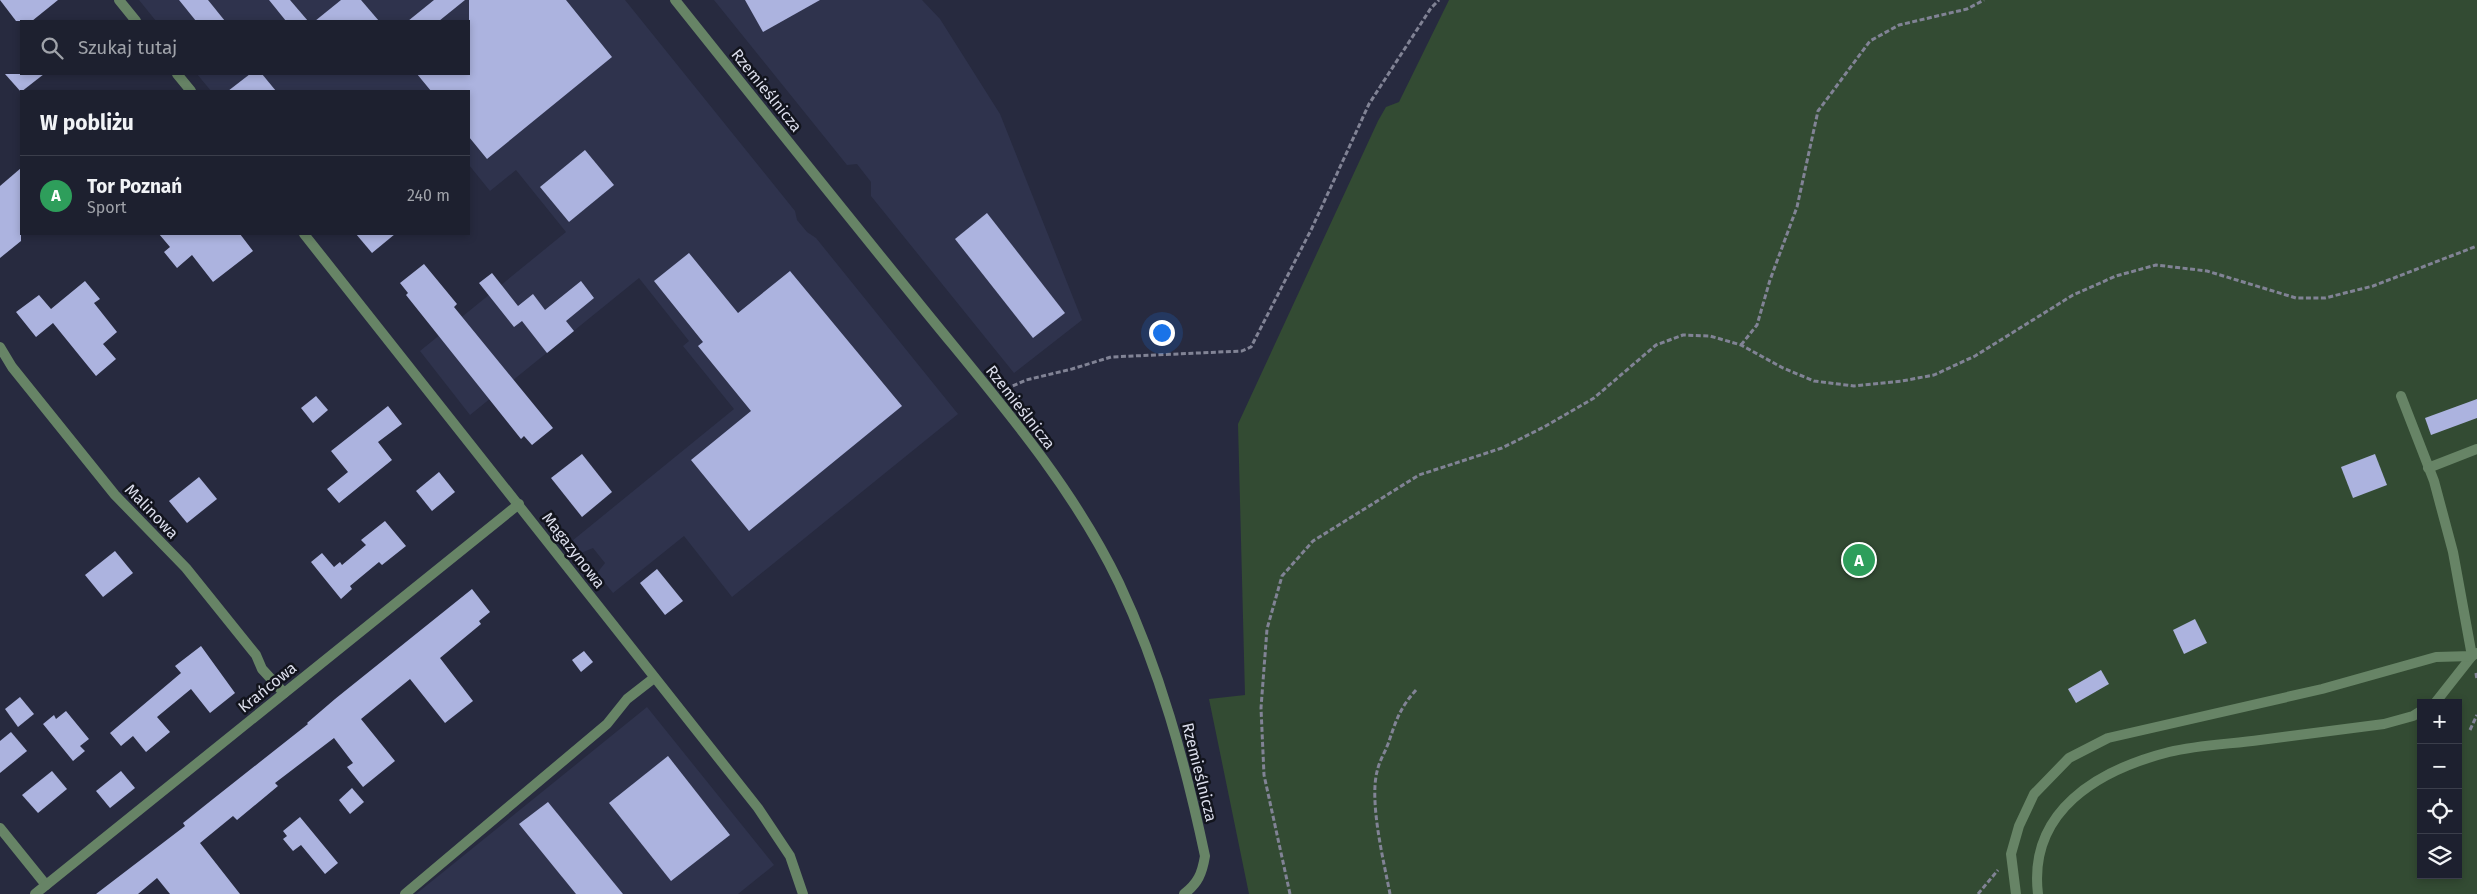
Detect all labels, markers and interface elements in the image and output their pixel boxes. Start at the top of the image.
search box [20,20,470,75]
icon: search [38,34,66,62]
text: Szukaj tutaj [78,36,177,59]
street label: Rzemieślnicza [727,45,806,136]
text: W pobliżu [40,110,134,136]
text: Tor Poznań [87,175,182,198]
text: A [51,186,61,205]
text: 240 m [407,186,450,205]
text: Sport [87,198,127,217]
your location [1149,320,1175,346]
street label: Rzemieślnicza [982,362,1059,453]
street label: Malinowa [121,480,182,543]
street label: Magazynowa [538,508,609,592]
pin: A [1843,541,1875,579]
street label: Krańcowa [234,658,300,717]
map controls [2417,699,2462,879]
button: + [2417,699,2462,744]
street label: Rzemieślnicza [1178,721,1221,824]
button: − [2417,744,2462,789]
button: locate [2417,789,2462,834]
button: layers [2417,834,2462,879]

